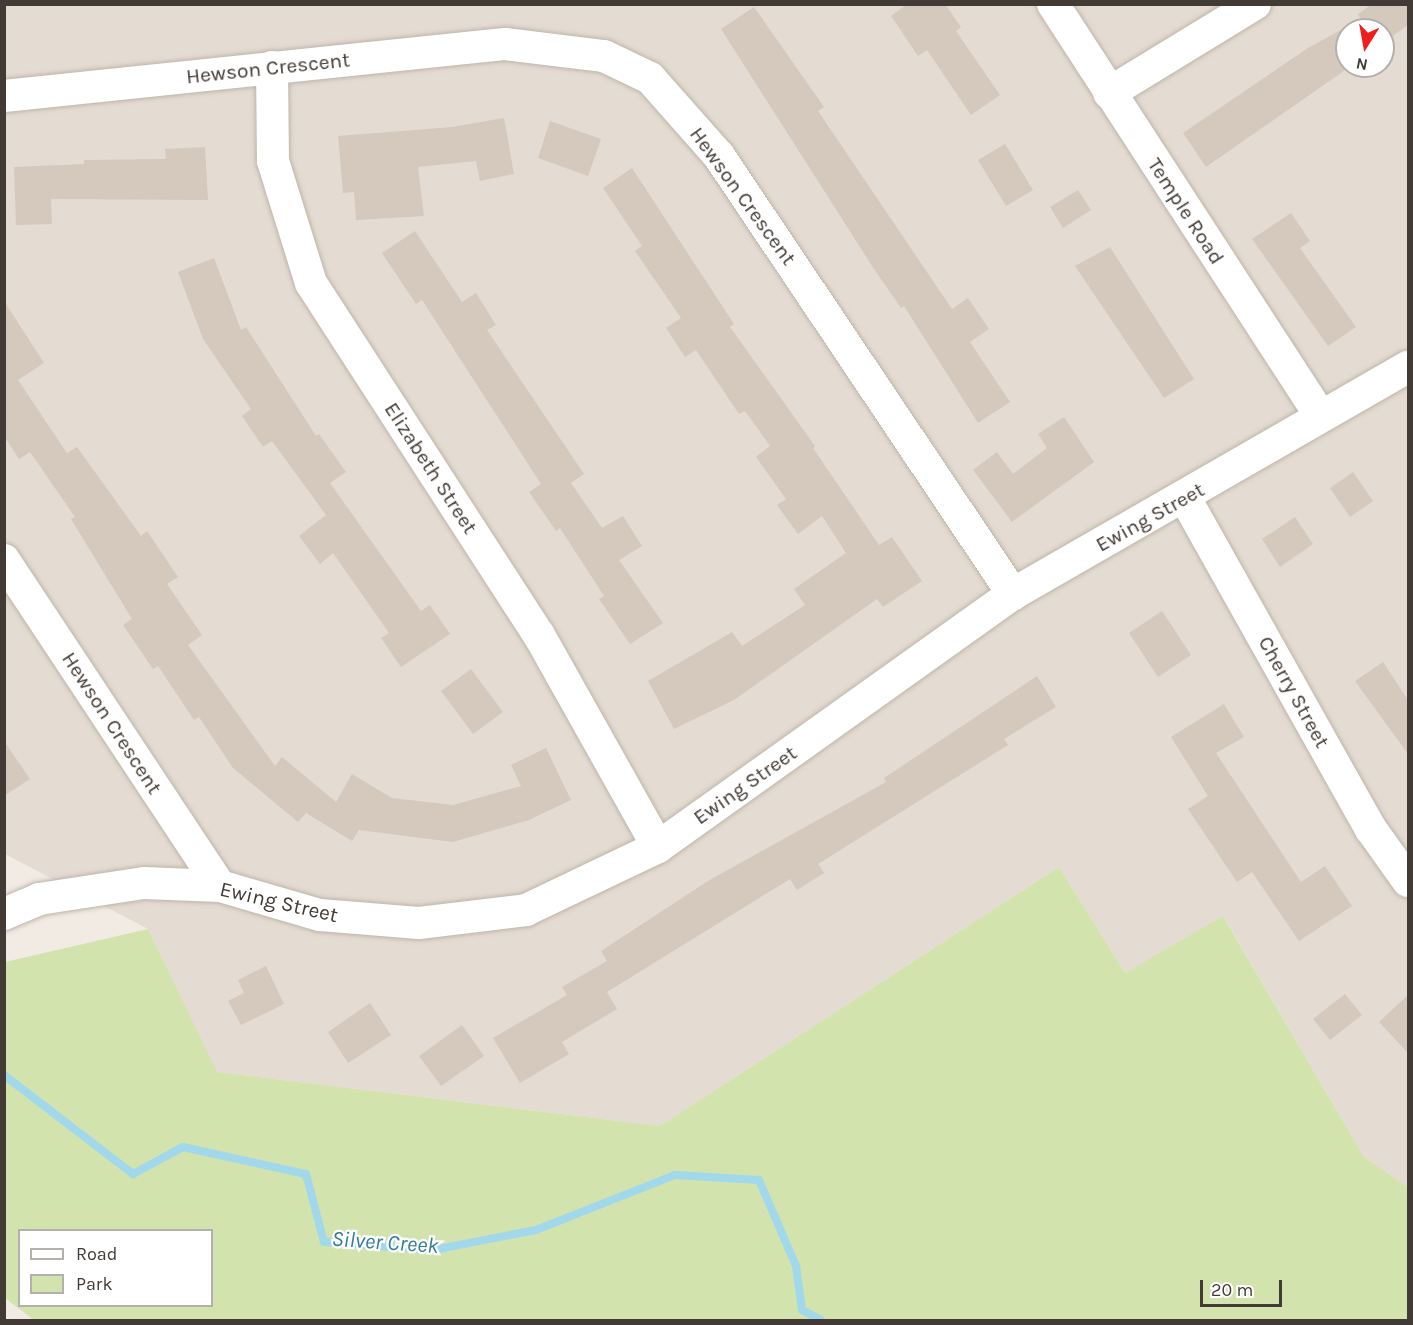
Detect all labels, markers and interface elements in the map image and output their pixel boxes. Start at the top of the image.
north arrow [1335,18,1395,78]
street label: Hewson Crescent [185,47,351,89]
text: N [1354,54,1369,75]
street label: Hewson Crescent [684,122,802,270]
street label: Temple Road [1142,153,1230,269]
street label: Elizabeth Street [379,397,483,539]
street label: Ewing Street [1091,477,1209,557]
street label: Cherry Street [1253,632,1335,752]
street label: Hewson Crescent [57,647,167,799]
street label: Ewing Street [688,740,802,830]
street label: Ewing Street [217,876,341,928]
water label: Silver Creek [331,1226,439,1260]
legend [18,1229,213,1307]
text: Road [76,1243,117,1265]
scale bar [1203,1268,1286,1306]
text: Park [76,1273,113,1295]
text: 20 m [1211,1279,1253,1301]

